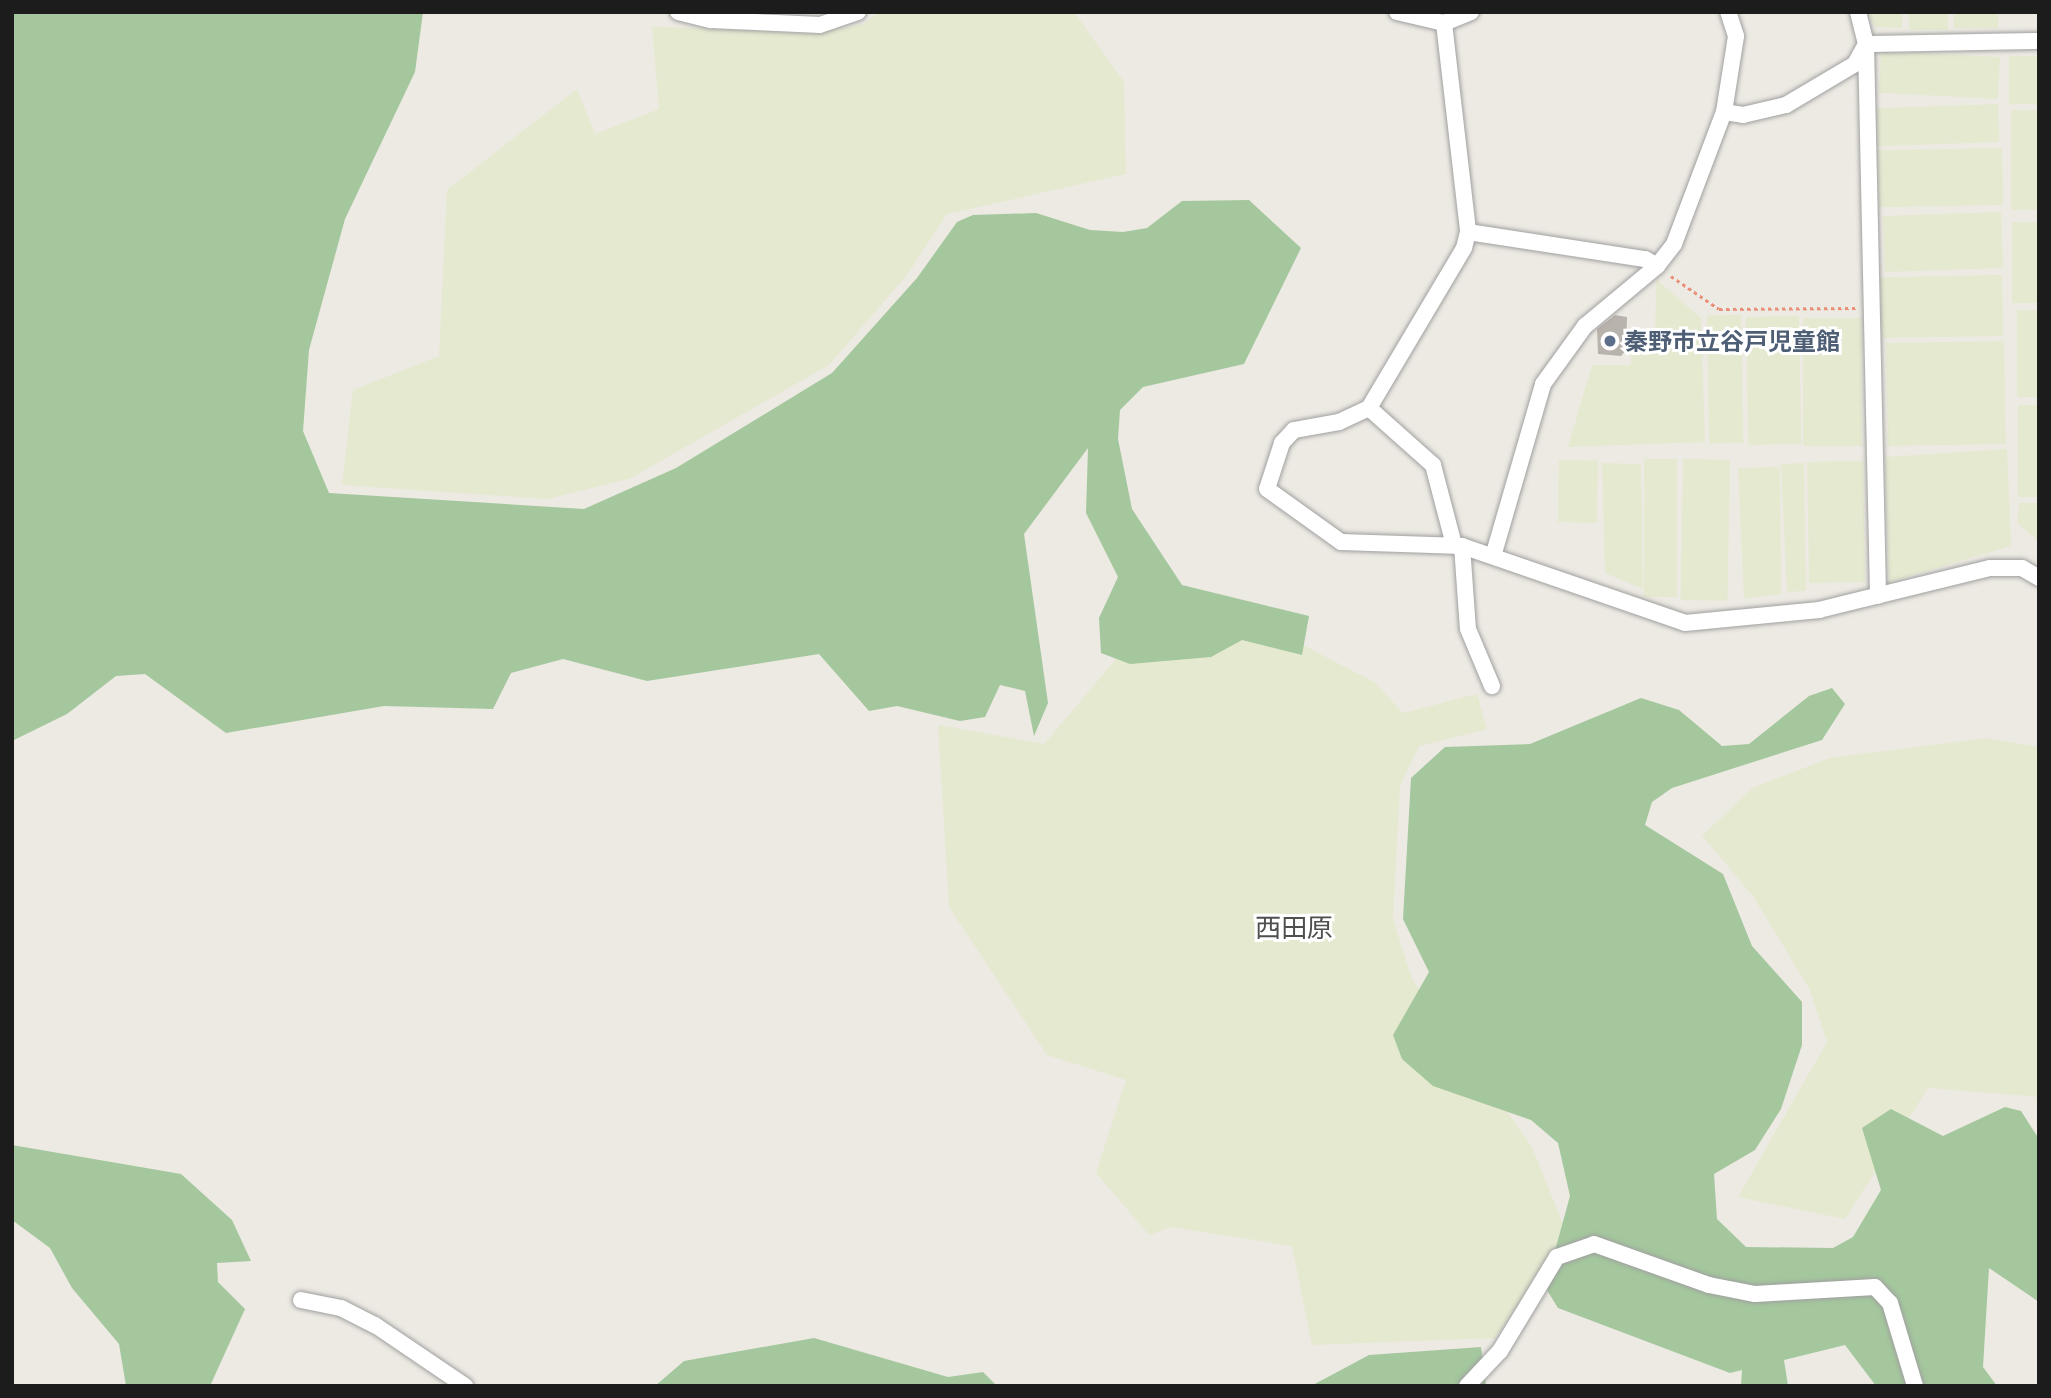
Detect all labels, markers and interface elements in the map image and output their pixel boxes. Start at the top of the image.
place label: 秦野市立谷戸児童館 [1624,327,1840,355]
marker: 秦野市立谷戸児童館 [1602,333,1618,349]
district label: 西田原 [1255,911,1333,943]

